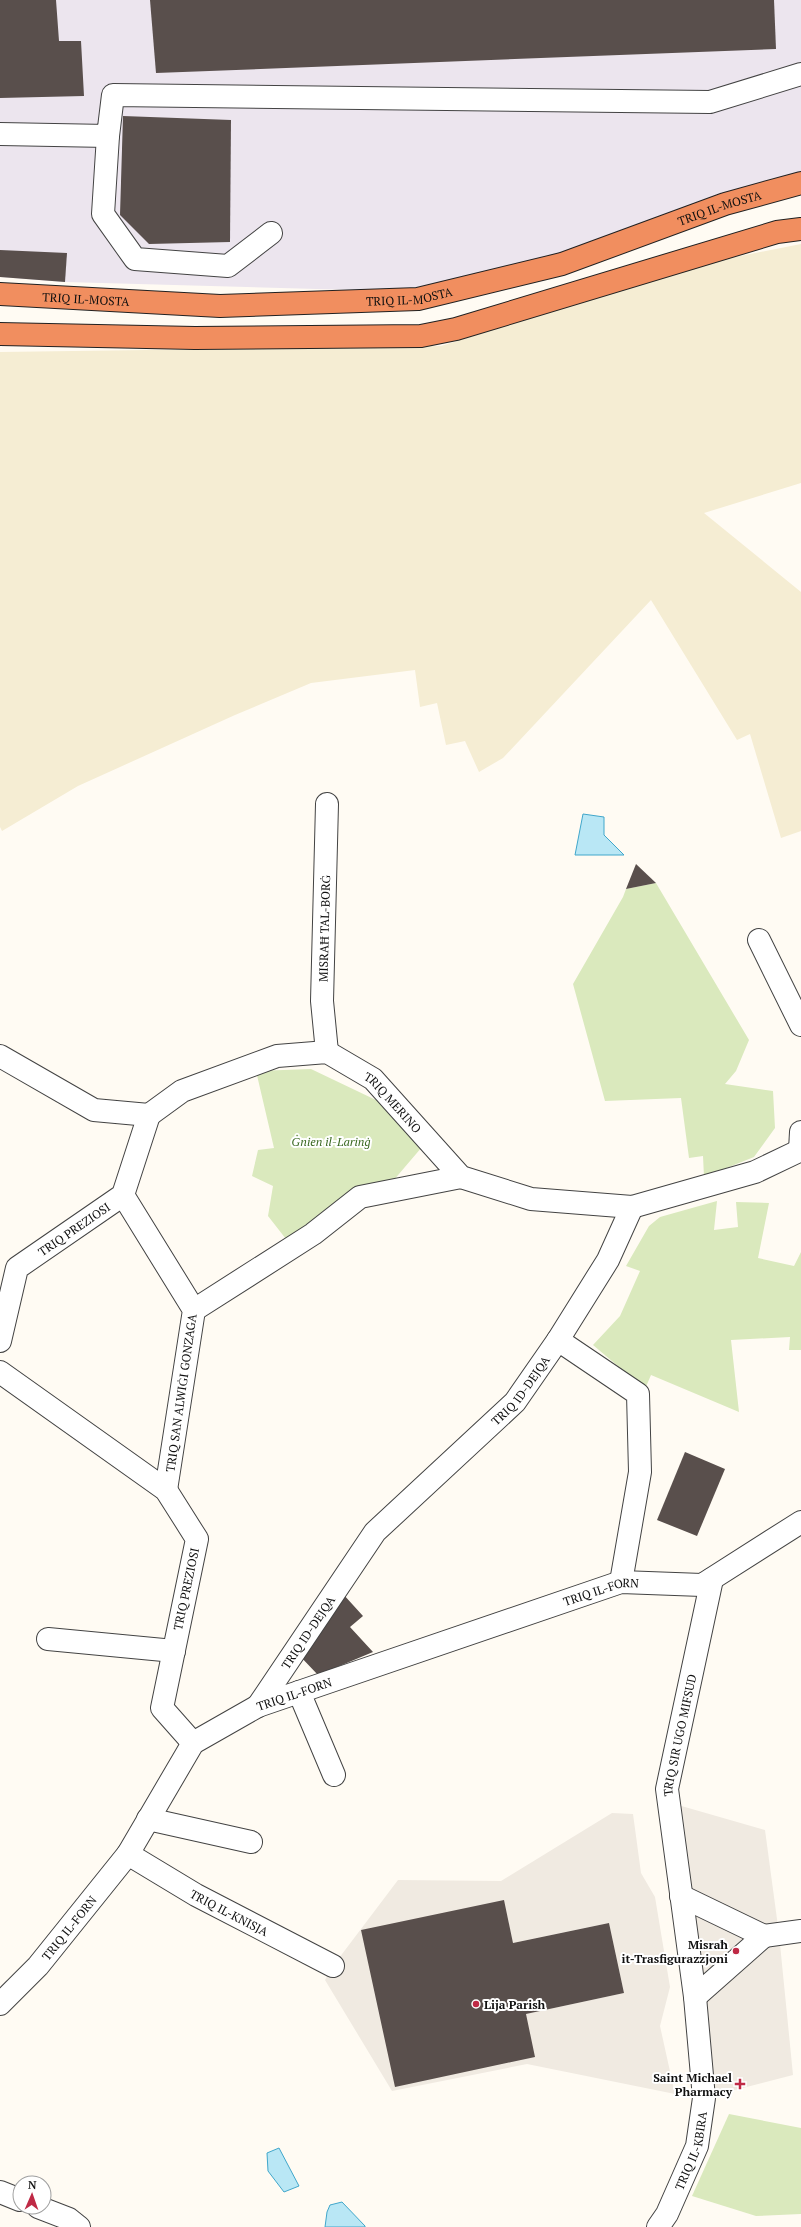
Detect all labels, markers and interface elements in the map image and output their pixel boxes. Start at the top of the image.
street label: TRIQ IL-MOSTA [676,187,764,228]
street label: TRIQ IL-MOSTA [366,283,455,308]
street label: TRIQ IL-MOSTA [42,289,131,309]
street label: MISRAĦ TAL-BORĠ [315,874,333,982]
street label: TRIQ MERINO [362,1068,425,1136]
park label: Ġnien il-Larinġ [292,1134,370,1149]
street label: TRIQ PREZIOSI [35,1199,113,1259]
street label: TRIQ SAN ALWIĠI GONZAGA [162,1312,200,1473]
street label: TRIQ ID-DEJQA [488,1352,553,1428]
street label: TRIQ PREZIOSI [170,1546,202,1632]
street label: TRIQ IL-FORN [561,1574,639,1609]
street label: TRIQ ID-DEJQA [278,1592,338,1672]
street label: TRIQ SIR UGO MIFSUD [659,1673,699,1797]
street label: TRIQ IL-FORN [254,1674,334,1713]
street label: TRIQ IL-KNISJA [187,1886,272,1939]
street label: TRIQ IL-FORN [38,1892,99,1963]
place label: Misraħ it-Trasfigurazzjoni [622,1937,728,1966]
marker: Misraħ it-Trasfigurazzjoni [731,1946,741,1956]
place label: Lija Parish [484,1997,546,2012]
marker: Lija Parish [471,1999,481,2009]
place label: Saint Michael Pharmacy [653,2070,733,2099]
marker: Saint Michael Pharmacy [735,2079,745,2089]
street label: TRIQ IL-KBIRA [671,2110,710,2192]
north arrow [12,2175,52,2215]
text: N [28,2178,37,2192]

